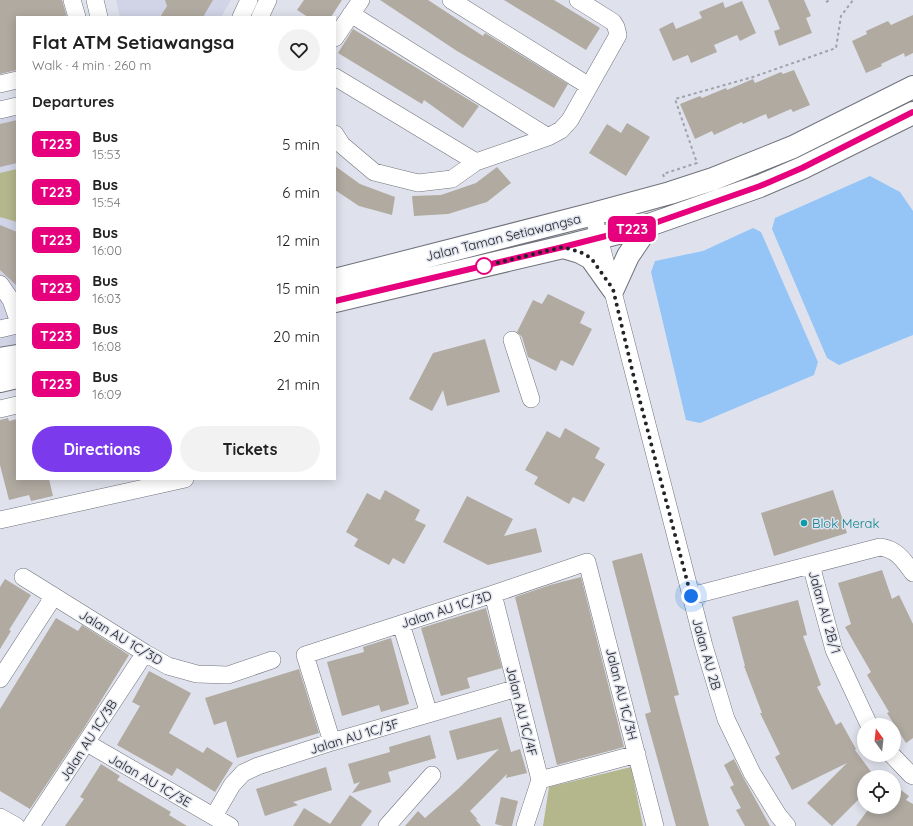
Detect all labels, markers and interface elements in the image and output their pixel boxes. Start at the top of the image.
button: heart [278,29,320,71]
text: Flat ATM Setiawangsa [32,30,235,54]
text: Walk · 4 min · 260 m [32,57,151,73]
text: Departures [32,92,114,111]
text: Bus [92,127,118,146]
text: T223 [40,135,72,153]
text: 5 min [282,135,320,154]
text: 15:53 [92,146,120,162]
text: Bus [92,175,118,194]
text: T223 [40,183,72,201]
text: 6 min [282,183,320,202]
text: 15:54 [92,194,120,210]
street label: Jalan Taman Setiawangsa [424,210,582,264]
line badge: T223 [604,216,660,242]
text: T223 [616,220,648,238]
text: Bus [92,223,118,242]
text: T223 [40,231,72,249]
text: 12 min [276,231,320,250]
text: 16:00 [92,242,122,258]
unlabelled marker [475,257,493,275]
text: Bus [92,271,118,290]
text: T223 [40,279,72,297]
text: 15 min [277,279,320,298]
text: 16:03 [92,290,121,306]
text: Bus [92,319,118,338]
text: T223 [40,327,72,345]
text: 20 min [273,327,320,346]
text: 16:08 [92,338,121,354]
text: Bus [92,367,118,386]
text: T223 [40,375,72,393]
text: 21 min [276,375,320,394]
text: 16:09 [92,386,121,402]
button: Directions [32,426,172,472]
button: Tickets [180,426,320,472]
place label: Blok Merak [812,515,879,531]
marker: Blok Merak [799,518,809,528]
street label: Jalan AU 2B/1 [806,569,844,655]
your location [681,586,701,606]
street label: Jalan AU 1C/3D [399,587,493,631]
street label: Jalan AU 1C/3D [76,606,166,668]
street label: Jalan AU 2B [689,616,725,692]
street label: Jalan AU 1C/3H [603,646,641,742]
street label: Jalan AU 1C/4F [503,664,541,758]
street label: Jalan AU 1C/3B [56,696,120,784]
street label: Jalan AU 1C/3F [307,715,401,757]
north arrow [857,718,901,762]
map controls [857,718,901,814]
street label: Jalan AU 1C/3E [106,750,194,810]
button: locate [857,770,901,814]

